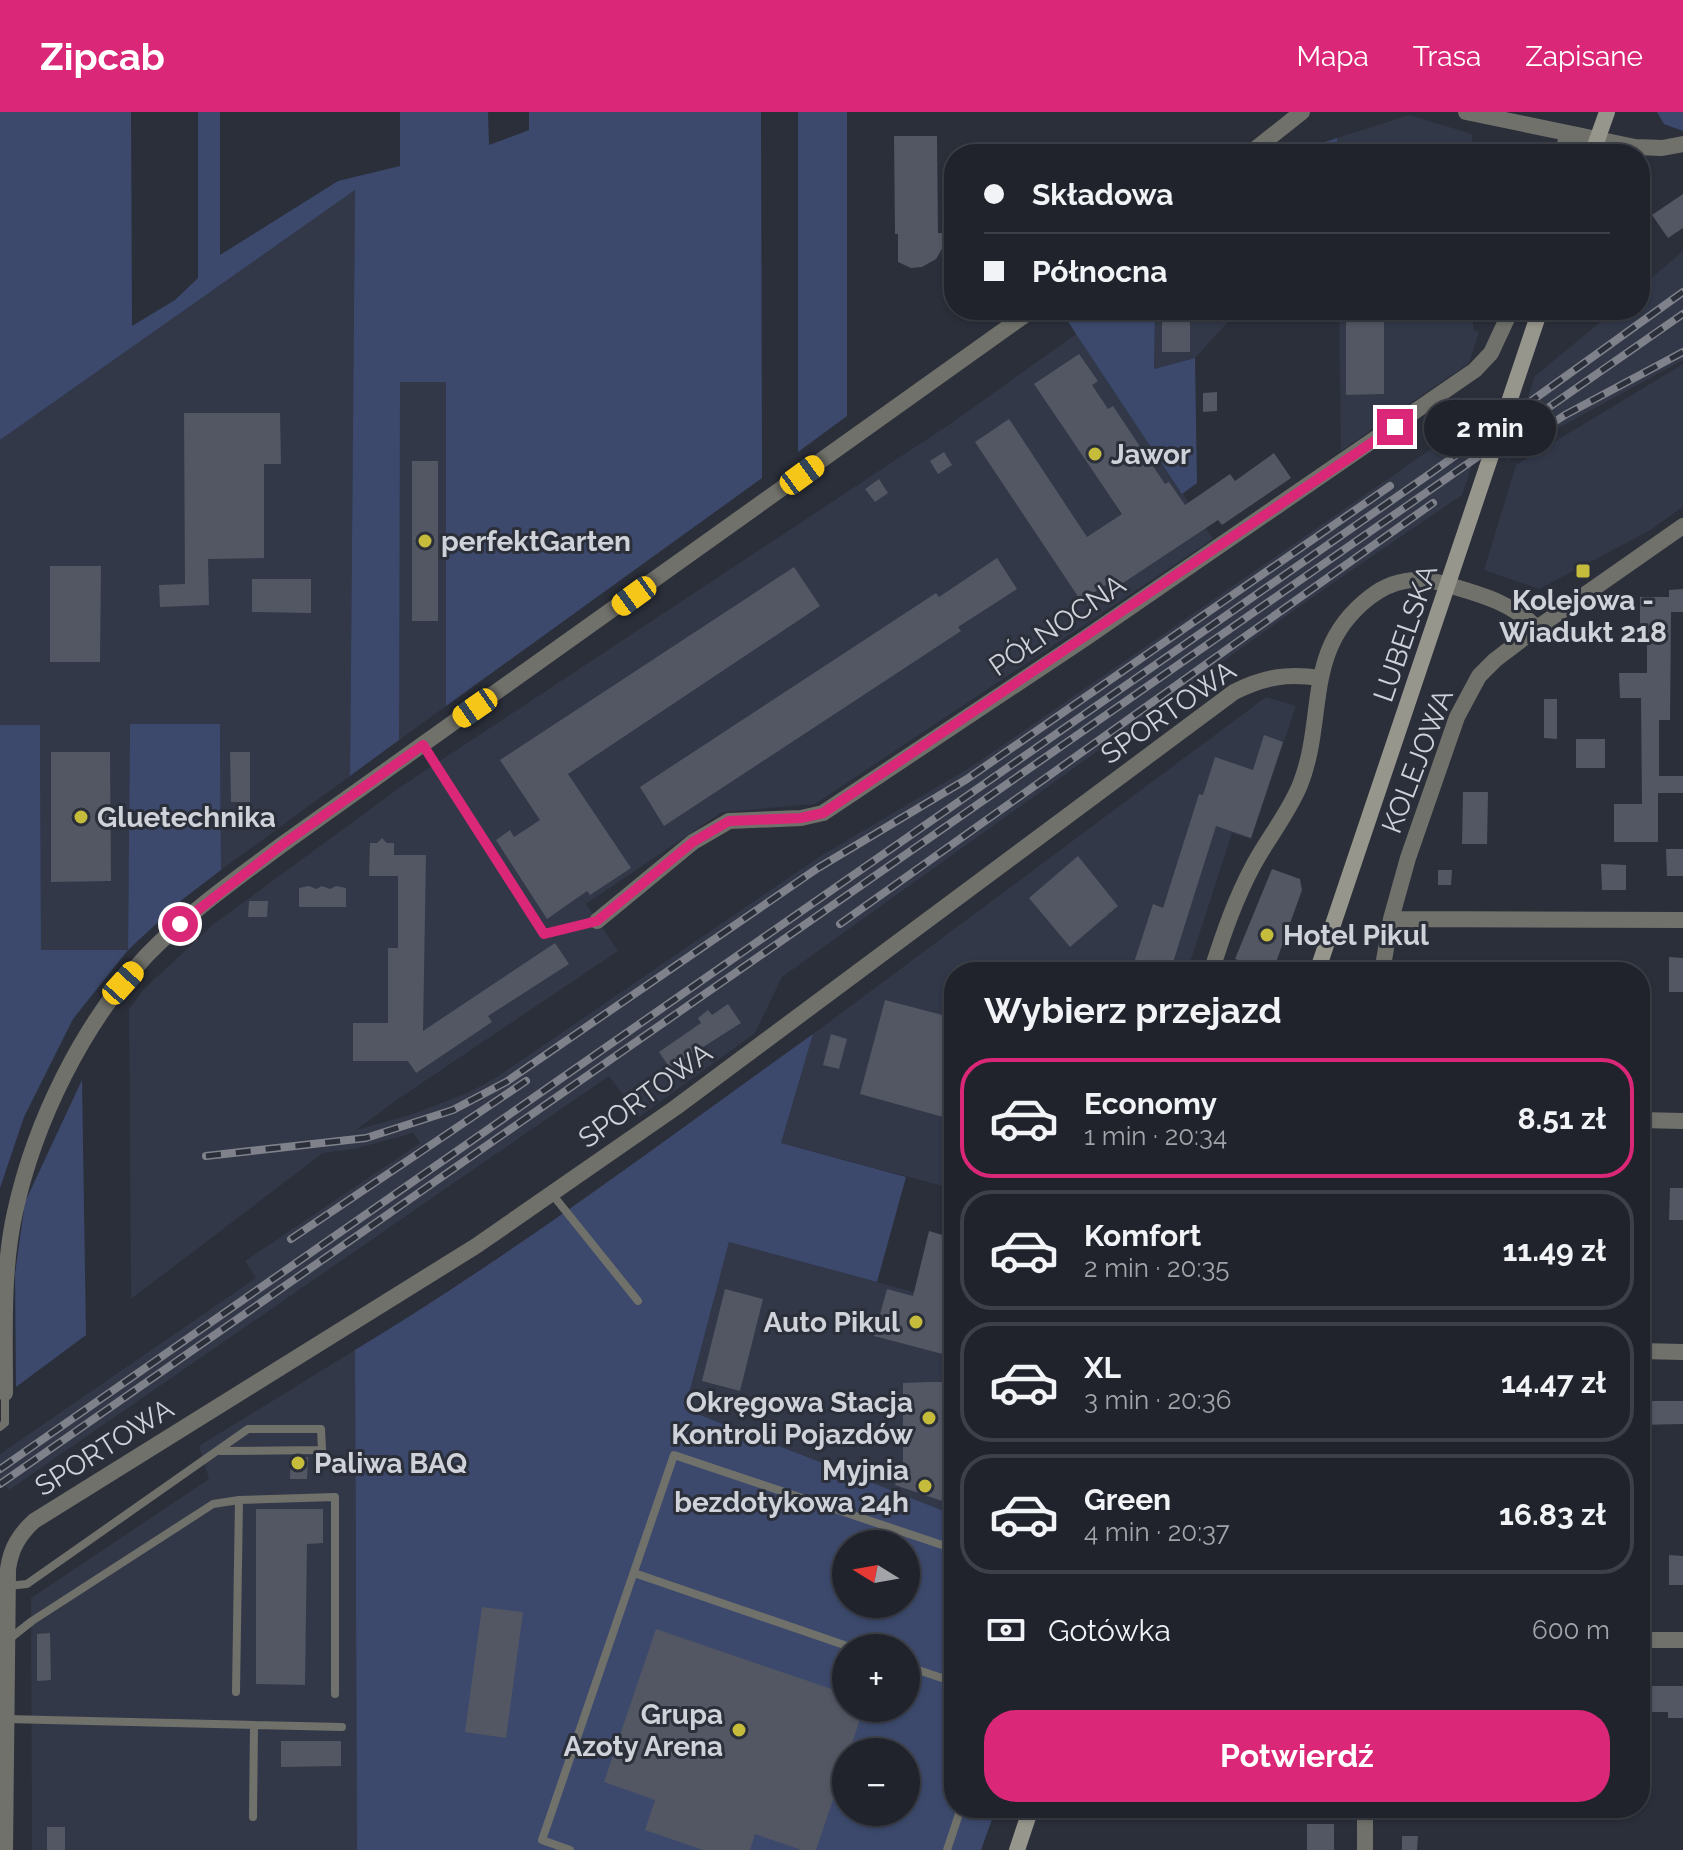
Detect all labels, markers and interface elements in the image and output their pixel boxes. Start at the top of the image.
text: Zipcab [40,34,165,79]
text: Mapa [1297,40,1369,73]
text: Trasa [1413,40,1481,73]
text: Zapisane [1525,40,1643,73]
text: Składowa [1032,177,1174,212]
text: Północna [1032,254,1167,289]
callout: 2 min [1423,399,1555,455]
route end [1377,409,1413,445]
text: 2 min [1456,413,1524,443]
place label: Jawor [1111,438,1191,471]
marker: Jawor [1086,445,1104,463]
car [776,451,828,499]
place label: perfektGarten [441,525,631,558]
marker: perfektGarten [416,532,434,550]
street label: LUBELSKA [1367,560,1444,706]
marker: Kolejowa - Wiadukt 218 [1574,562,1592,580]
street label: PÓŁNOCNA [983,568,1132,683]
car [608,572,660,620]
place label: Kolejowa - Wiadukt 218 [1499,584,1667,649]
street label: SPORTOWA [1095,654,1242,771]
car [448,684,502,732]
street label: KOLEJOWA [1375,684,1460,838]
place label: Gluetechnika [97,801,276,834]
marker: Gluetechnika [72,808,90,826]
route start [162,906,198,942]
place label: Hotel Pikul [1283,919,1429,952]
marker: Hotel Pikul [1258,926,1276,944]
car [98,957,148,1009]
text: Wybierz przejazd [984,989,1282,1031]
street label: SPORTOWA [572,1036,718,1155]
icon: car [988,1082,1060,1154]
text: Economy [1084,1086,1217,1121]
text: 8.51 zł [1517,1101,1606,1136]
text: 1 min · 20:34 [1084,1121,1227,1151]
icon: car [988,1214,1060,1286]
text: Komfort [1084,1218,1201,1253]
text: 11.49 zł [1503,1233,1606,1268]
text: 2 min · 20:35 [1084,1253,1229,1283]
place label: Auto Pikul [764,1306,900,1339]
marker: Auto Pikul [907,1313,925,1331]
icon: car [988,1346,1060,1418]
text: XL [1084,1350,1121,1385]
text: 14.47 zł [1501,1365,1606,1400]
text: 3 min · 20:36 [1084,1385,1231,1415]
place label: Okręgowa Stacja Kontroli Pojazdów [671,1386,914,1451]
street label: SPORTOWA [29,1392,180,1503]
marker: Okręgowa Stacja Kontroli Pojazdów [920,1409,938,1427]
place label: Paliwa BAQ [314,1447,467,1480]
marker: Paliwa BAQ [289,1454,307,1472]
place label: Myjnia bezdotykowa 24h [674,1454,909,1519]
marker: Myjnia bezdotykowa 24h [916,1477,934,1495]
icon: car [988,1478,1060,1550]
text: Green [1084,1482,1171,1517]
text: 16.83 zł [1499,1497,1606,1532]
text: 4 min · 20:37 [1084,1517,1230,1547]
north arrow [832,1530,920,1618]
map controls [832,1530,920,1826]
icon: cash [984,1608,1028,1652]
text: Gotówka [1048,1613,1171,1648]
text: 600 m [1532,1615,1610,1645]
button: + [832,1634,920,1722]
place label: Grupa Azoty Arena [563,1698,723,1763]
button: Potwierdź [984,1710,1610,1802]
marker: Grupa Azoty Arena [730,1721,748,1739]
button: − [832,1738,920,1826]

